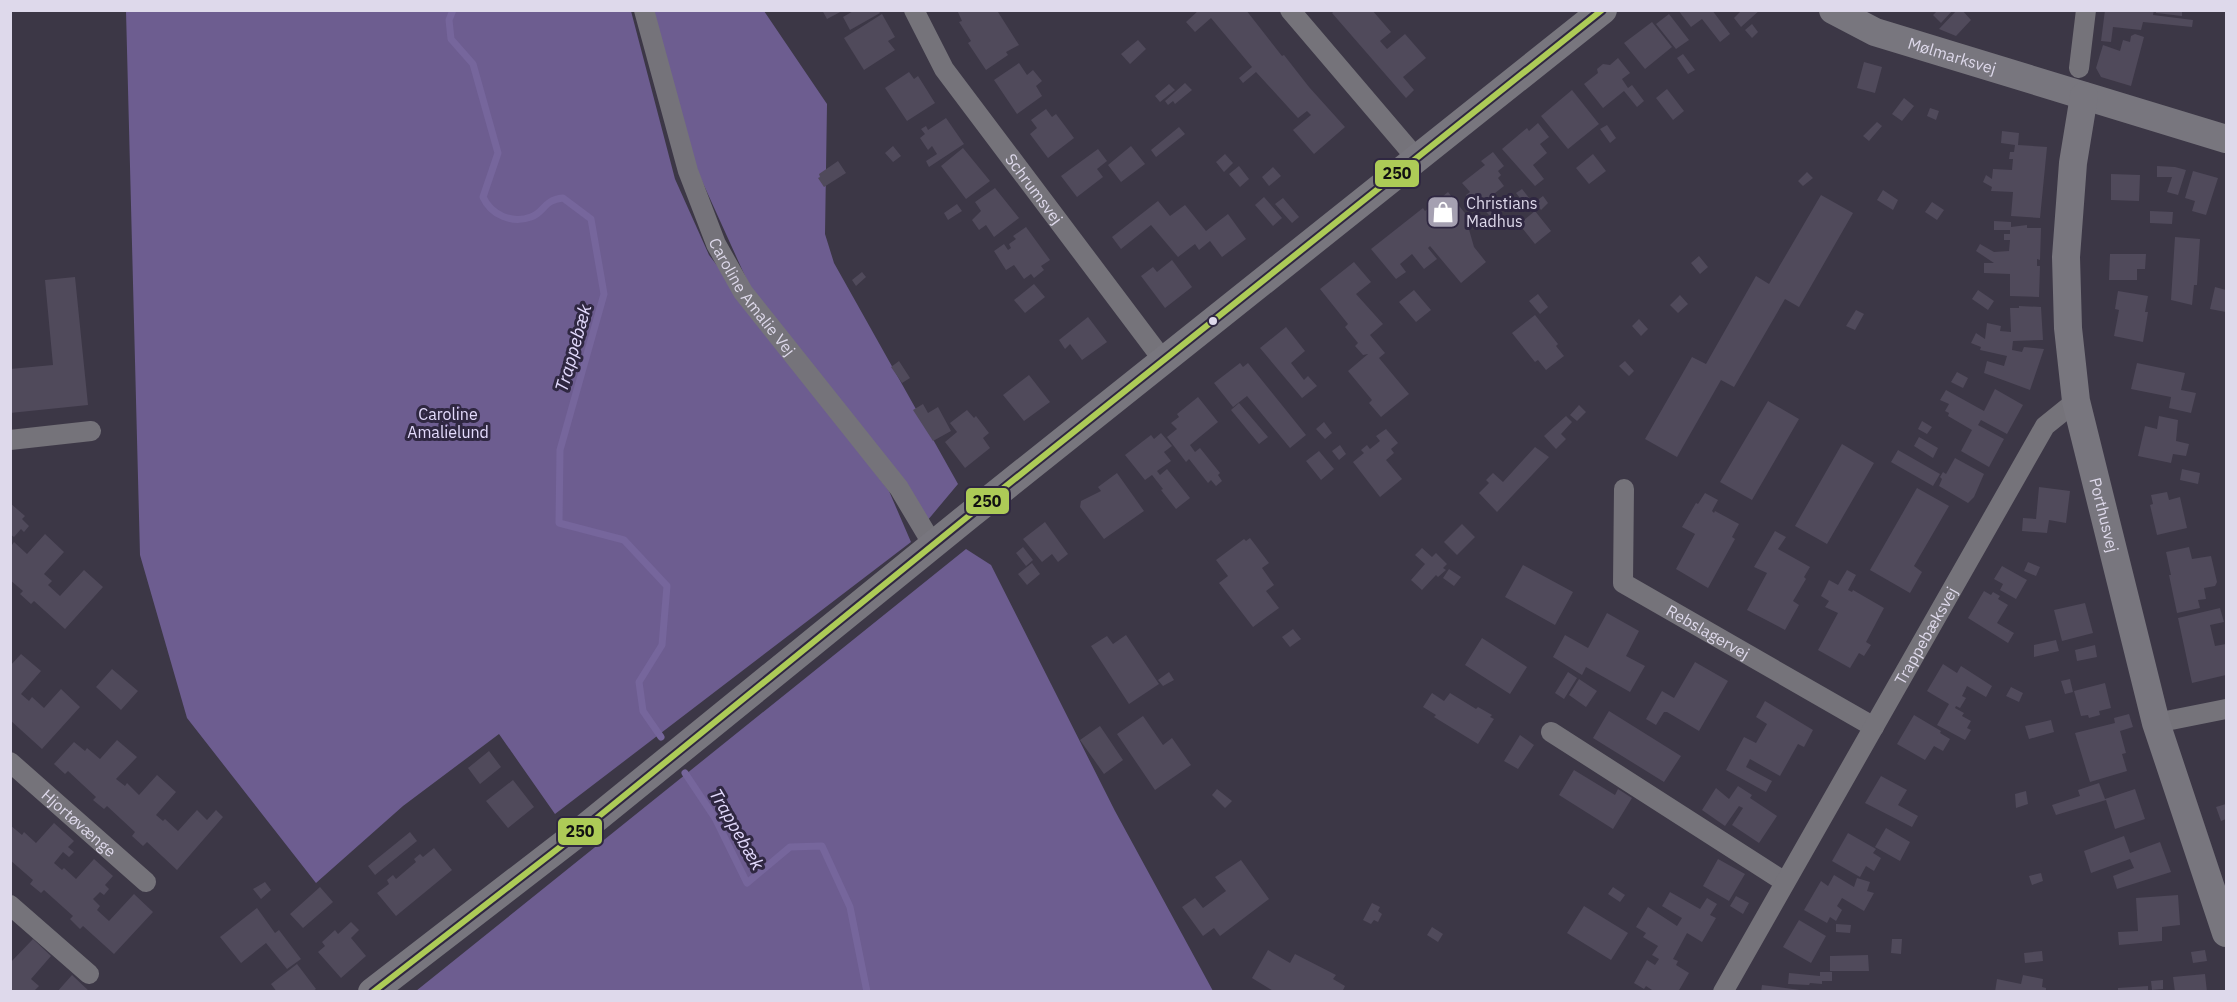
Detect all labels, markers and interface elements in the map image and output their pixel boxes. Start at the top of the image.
street label: Mølmarksvej [1906,33,1999,78]
street label: Schrumsvej [1001,149,1067,228]
line badge: 250 [1374,159,1420,188]
text: 250 [1383,163,1412,183]
place label: Christians Madhus [1466,193,1538,231]
shop icon: Christians Madhus [1425,194,1461,230]
street label: Caroline Amalie Vej [705,235,800,360]
water label: Trappebæk [550,301,597,394]
unlabelled marker [1207,315,1219,327]
park label: Caroline Amalielund [407,404,489,442]
street label: Porthusvej [2085,475,2123,554]
line badge: 250 [965,487,1010,515]
text: 250 [973,491,1002,511]
street label: Trappebæksvej [1890,583,1962,688]
street label: Rebslagervej [1663,600,1753,663]
water label: Trappebæk [705,784,770,874]
street label: Hjortøvænge [38,785,120,861]
line badge: 250 [557,817,603,846]
text: 250 [566,821,595,841]

